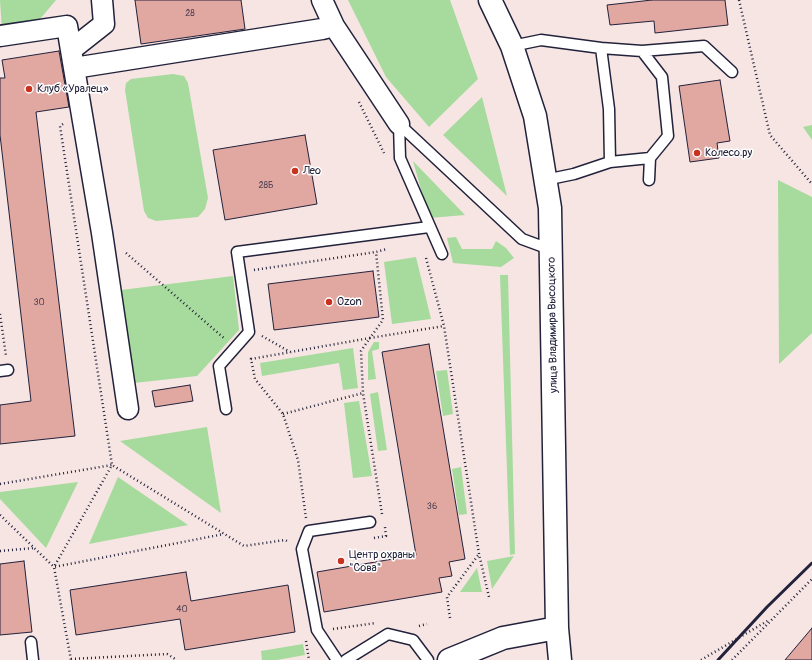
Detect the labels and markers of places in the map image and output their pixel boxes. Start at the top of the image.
place label: Клуб «Уралец» [37,82,109,96]
marker: Клуб «Уралец» [24,84,34,94]
place label: Колесо.ру [705,146,752,160]
marker: Колесо.ру [692,148,702,158]
place label: Лео [303,164,321,178]
marker: Лео [290,166,300,176]
place label: Ozon [337,295,362,309]
marker: Ozon [324,297,334,307]
place label: Центр охраны "Сова" [349,548,415,574]
marker: Центр охраны "Сова" [336,556,346,566]

